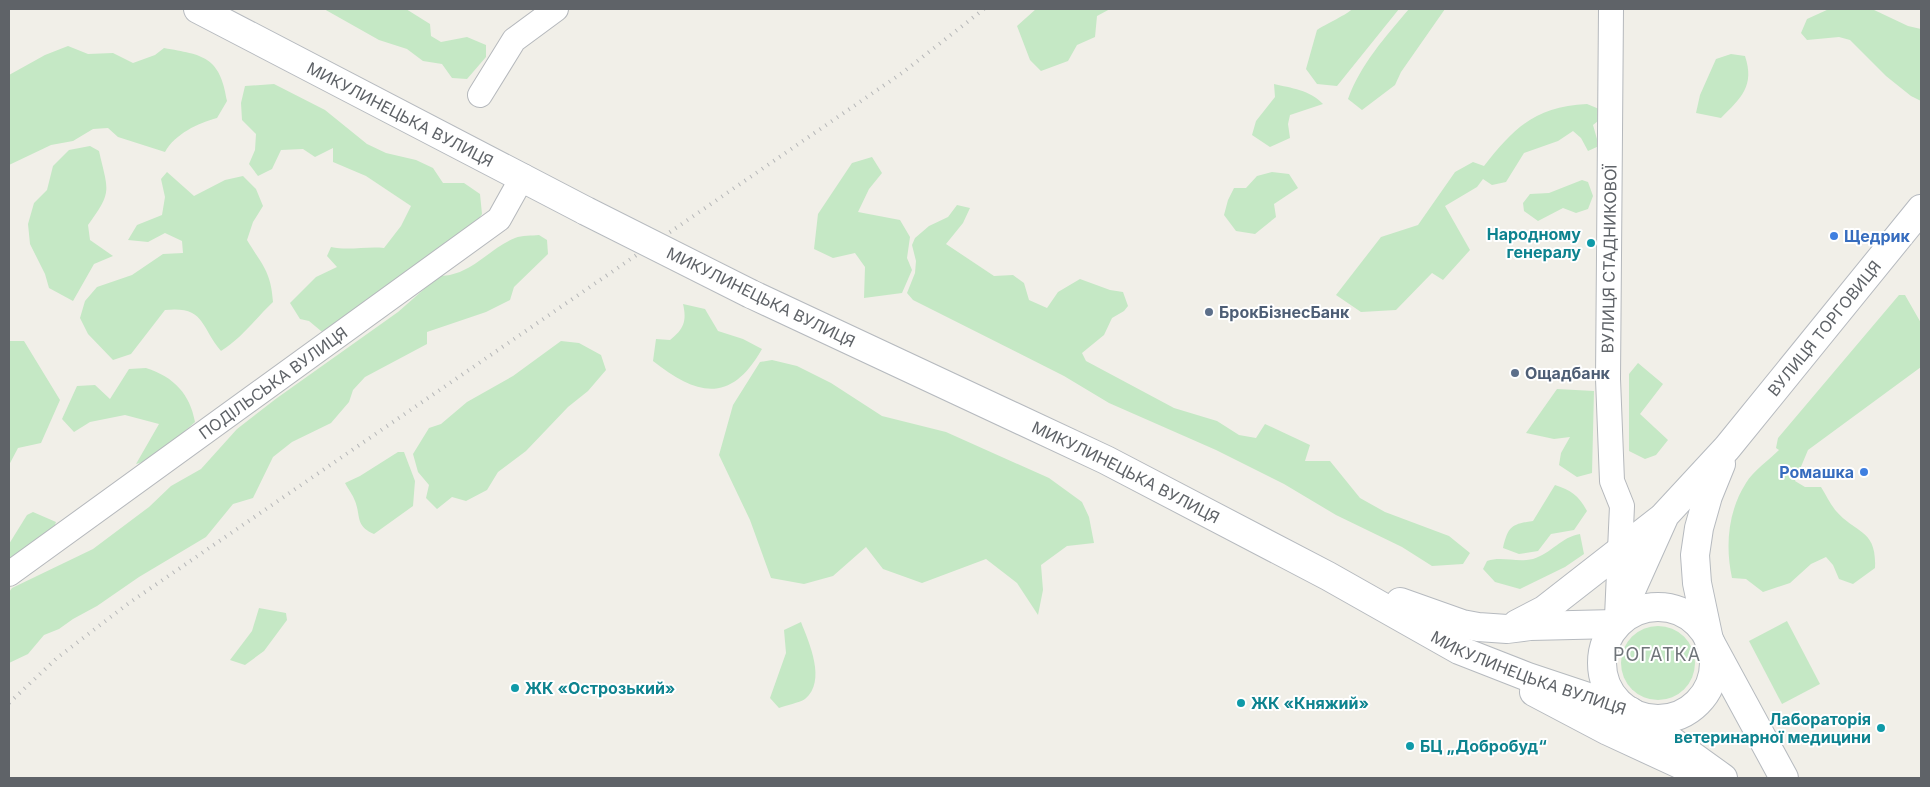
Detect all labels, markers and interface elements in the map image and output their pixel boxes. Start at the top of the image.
street label: МИКУЛИНЕЦЬКА ВУЛИЦЯ [304,58,497,171]
street label: ВУЛИЦЯ СТАДНИКОВОЇ [1597,164,1621,354]
place label: Народному генералу [1487,224,1581,262]
place label: Щедрик [1844,226,1911,246]
marker: Щедрик [1828,230,1840,242]
marker: Народному генералу [1585,237,1597,249]
street label: МИКУЛИНЕЦЬКА ВУЛИЦЯ [663,243,859,351]
street label: ВУЛИЦЯ ТОРГОВИЦЯ [1763,257,1885,400]
place label: БрокБізнесБанк [1219,302,1350,322]
marker: БрокБізнесБанк [1203,306,1215,318]
street label: ПОДІЛЬСЬКА ВУЛИЦЯ [195,322,351,443]
place label: Ощадбанк [1525,363,1611,383]
marker: Ощадбанк [1509,367,1521,379]
street label: МИКУЛИНЕЦЬКА ВУЛИЦЯ [1029,417,1223,528]
place label: Ромашка [1779,462,1854,482]
marker: Ромашка [1858,466,1870,478]
street label: МИКУЛИНЕЦЬКА ВУЛИЦЯ [1427,626,1629,719]
district label: РОГАТКА [1613,644,1701,665]
place label: ЖК «Острозький» [525,678,675,698]
marker: ЖК «Острозький» [509,682,521,694]
place label: ЖК «Княжий» [1251,693,1369,713]
marker: ЖК «Княжий» [1235,697,1247,709]
place label: Лабораторія ветеринарної медицини [1674,709,1871,747]
marker: Лабораторія ветеринарної медицини [1875,722,1887,734]
place label: БЦ „Добробуд“ [1420,736,1547,756]
marker: БЦ „Добробуд“ [1404,740,1416,752]

